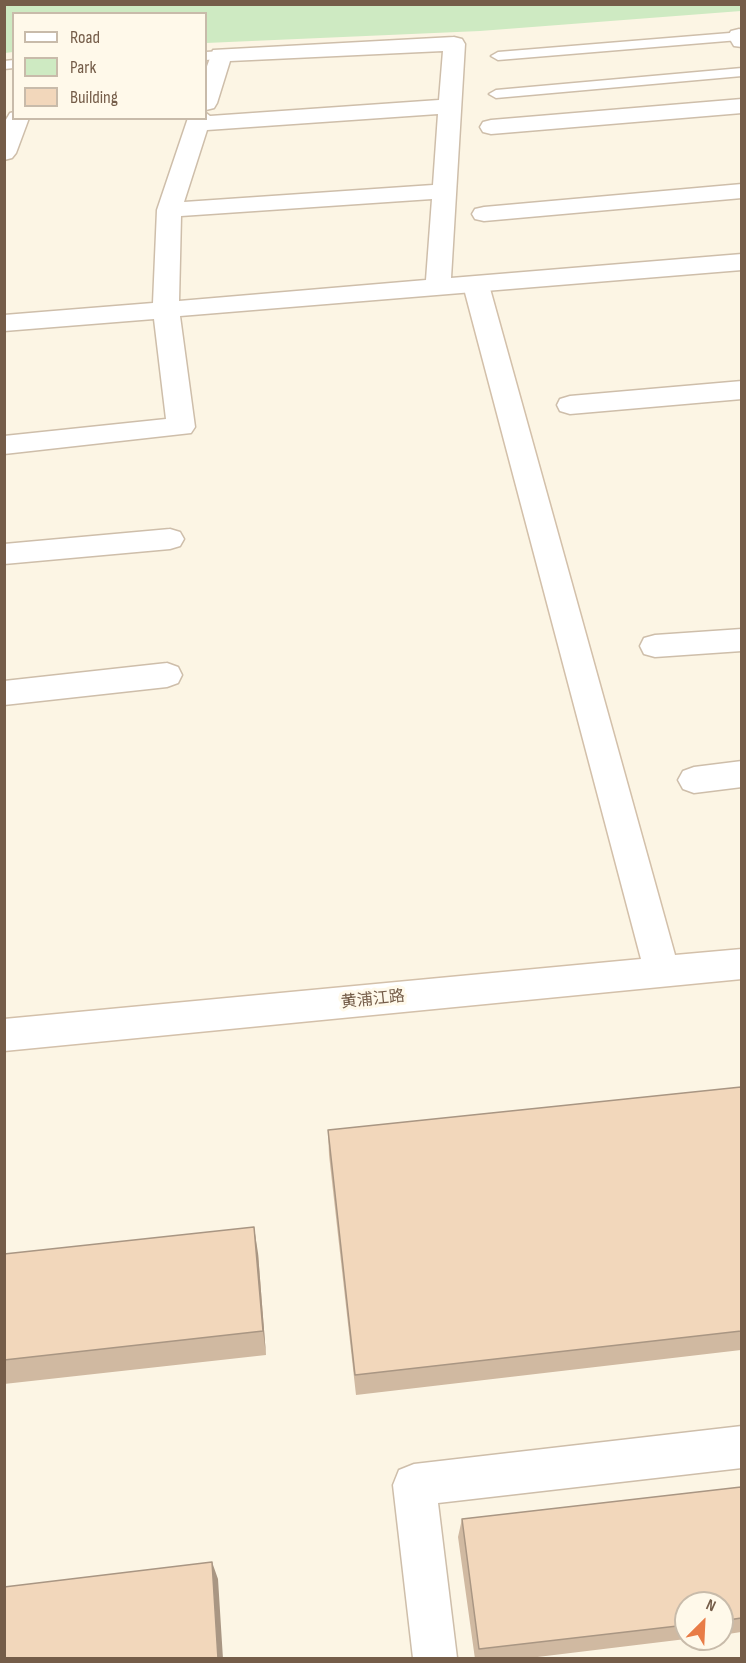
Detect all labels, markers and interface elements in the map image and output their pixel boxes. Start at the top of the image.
legend [12,12,207,120]
text: Road [70,27,100,48]
text: Park [70,57,96,78]
text: Building [70,87,118,108]
street label: 黄浦江路 [340,987,406,1013]
north arrow [674,1591,734,1651]
text: N [703,1596,718,1616]

